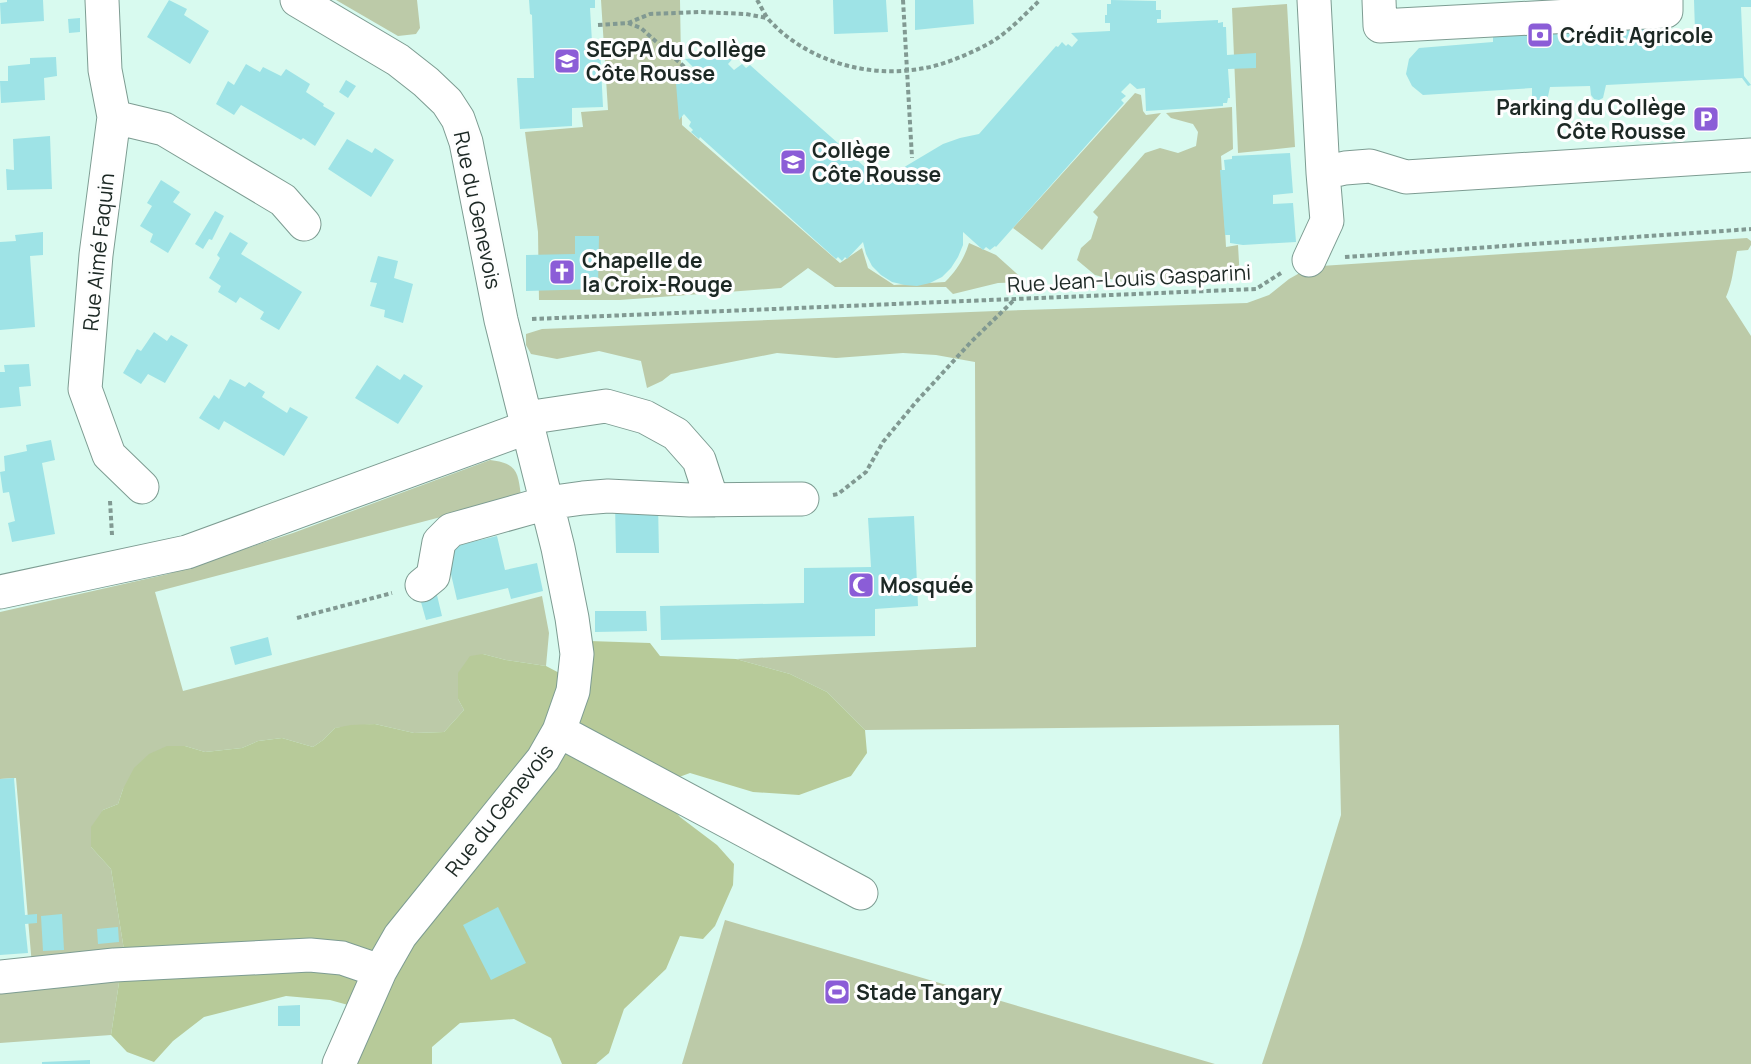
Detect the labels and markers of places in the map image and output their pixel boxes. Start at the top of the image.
bank icon: Crédit Agricole [1525,20,1555,50]
place label: Crédit Agricole [1560,21,1713,49]
place label: SEGPA du Collège Côte Rousse [586,35,766,87]
school or university icon: SEGPA du Collège Côte Rousse [552,46,582,76]
place label: Parking du Collège Côte Rousse [1496,93,1686,145]
parking icon: Parking du Collège Côte Rousse [1691,104,1721,134]
place label: Collège Côte Rousse [812,136,941,188]
school or university icon: Collège Côte Rousse [778,147,808,177]
place label: Chapelle de la Croix-Rouge [582,246,733,298]
church icon: Chapelle de la Croix-Rouge [547,257,577,287]
mosque icon: Mosquée [846,570,876,600]
place label: Mosquée [880,571,973,599]
sports icon: Stade Tangary [822,977,852,1007]
place label: Stade Tangary [856,978,1002,1006]

